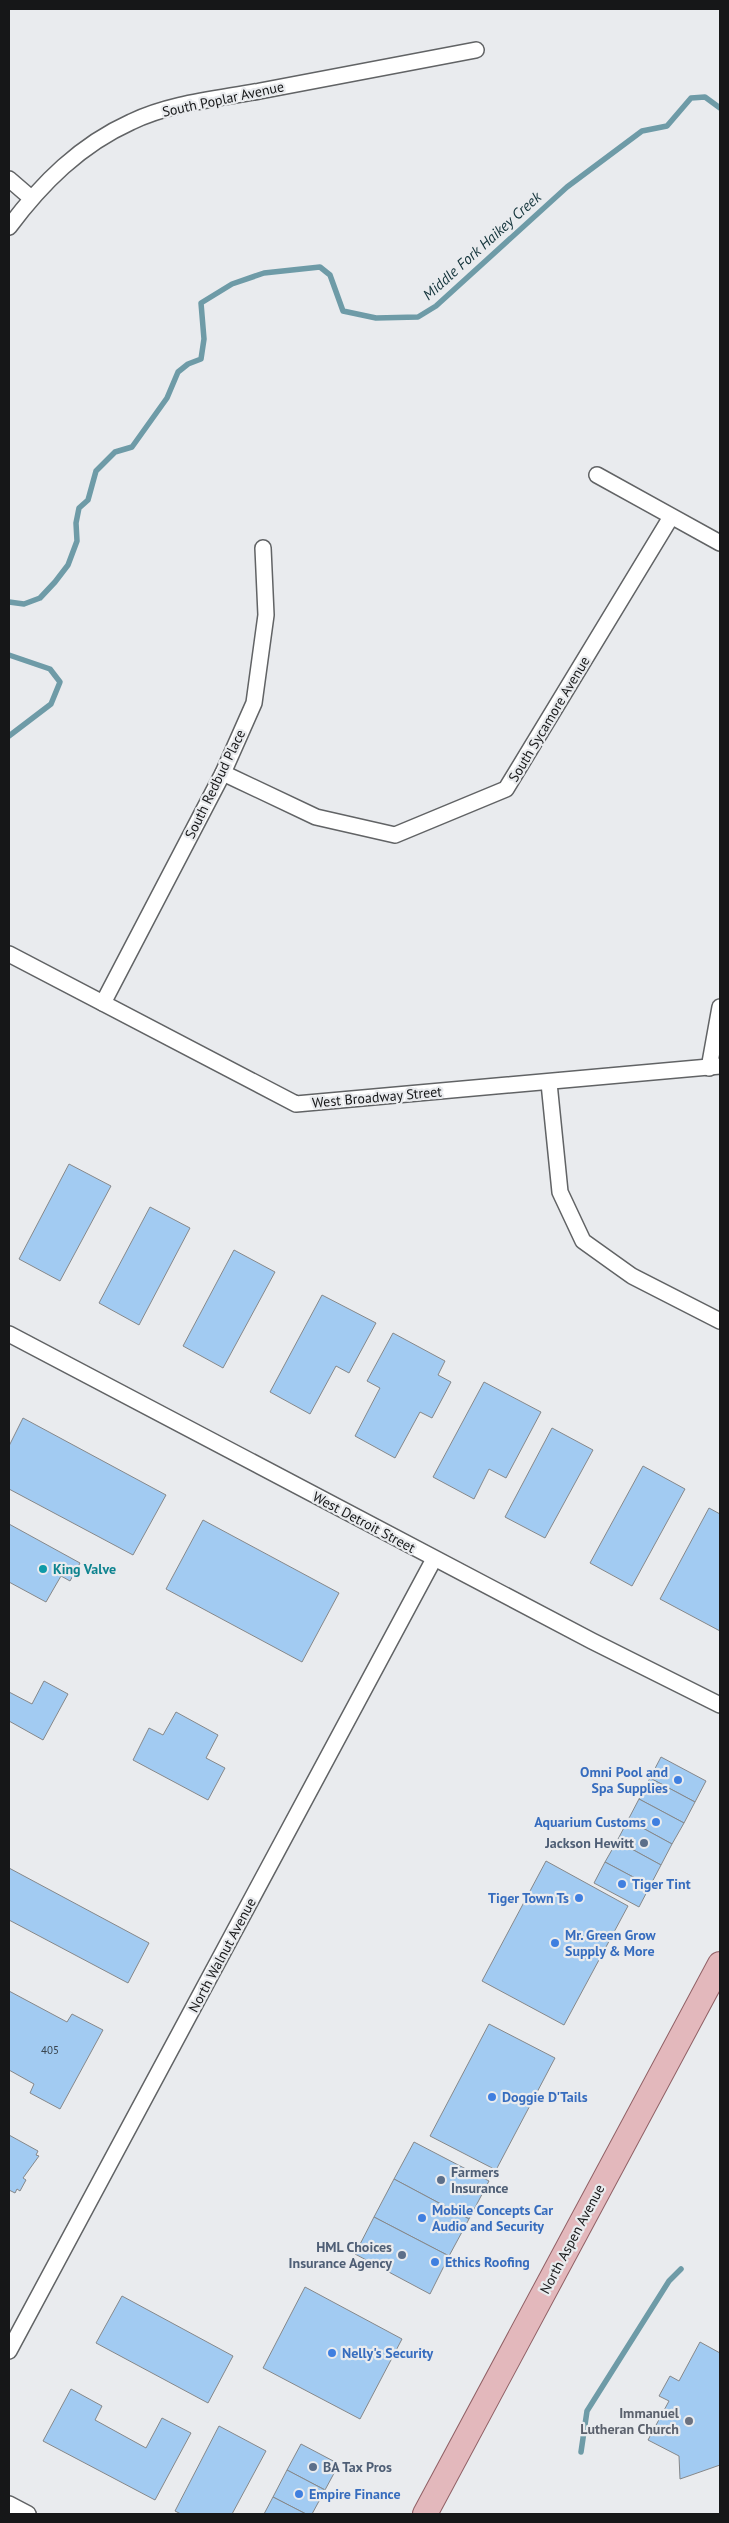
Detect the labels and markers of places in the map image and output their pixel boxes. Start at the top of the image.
place label: King Valve [53,1560,116,1578]
marker: King Valve [37,1563,49,1575]
place label: Omni Pool and Spa Supplies [580,1763,668,1797]
marker: Omni Pool and Spa Supplies [672,1774,684,1786]
place label: Aquarium Customs [534,1813,646,1831]
marker: Aquarium Customs [650,1816,662,1828]
place label: Jackson Hewitt [544,1834,634,1852]
marker: Jackson Hewitt [638,1837,650,1849]
place label: Tiger Tint [632,1875,691,1893]
marker: Tiger Tint [616,1878,628,1890]
place label: Tiger Town Ts [488,1889,569,1907]
marker: Tiger Town Ts [573,1892,585,1904]
place label: Mr. Green Grow Supply & More [565,1926,657,1960]
marker: Mr. Green Grow Supply & More [549,1937,561,1949]
place label: Doggie D'Tails [502,2088,588,2106]
marker: Doggie D'Tails [486,2091,498,2103]
place label: Farmers Insurance [451,2163,508,2197]
marker: Farmers Insurance [435,2174,447,2186]
place label: Mobile Concepts Car Audio and Security [432,2201,553,2235]
marker: Mobile Concepts Car Audio and Security [416,2212,428,2224]
place label: HML Choices Insurance Agency [289,2238,392,2272]
marker: HML Choices Insurance Agency [396,2249,408,2261]
place label: Ethics Roofing [445,2253,530,2271]
marker: Ethics Roofing [429,2256,441,2268]
place label: Nelly's Security [342,2344,434,2362]
marker: Nelly's Security [326,2347,338,2359]
place label: Immanuel Lutheran Church [580,2404,680,2438]
marker: Immanuel Lutheran Church [683,2415,695,2427]
place label: BA Tax Pros [323,2458,392,2476]
marker: BA Tax Pros [307,2461,319,2473]
place label: Empire Finance [309,2485,401,2503]
marker: Empire Finance [293,2488,305,2500]

